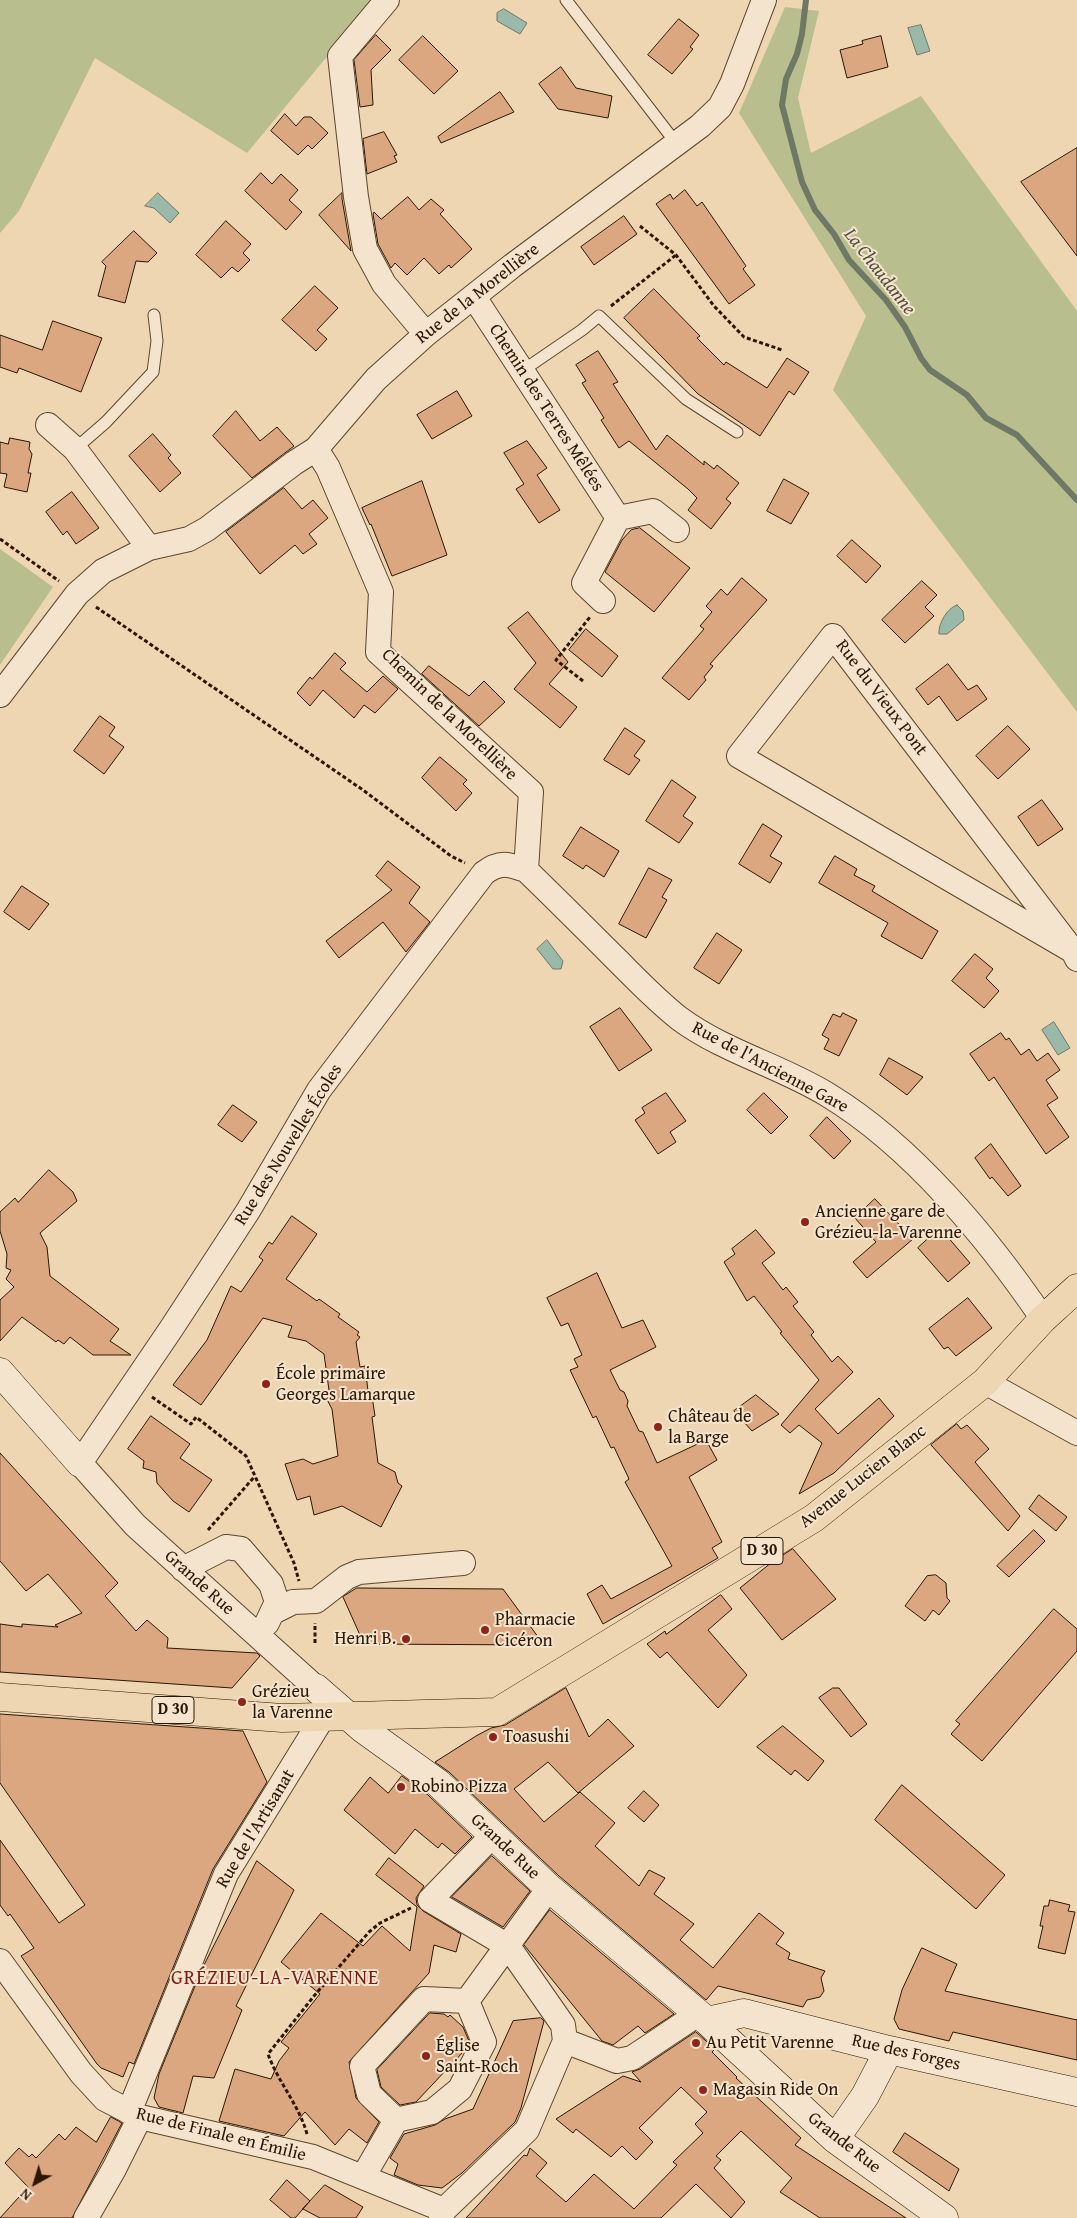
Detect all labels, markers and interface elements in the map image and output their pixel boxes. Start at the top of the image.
water label: La Chaudanne [838,224,920,320]
street label: Rue de la Morellière [412,239,544,349]
street label: Chemin des Terres Mêlées [484,320,608,496]
street label: Rue du Vieux Pont [830,636,932,760]
street label: Chemin de la Morellière [377,645,521,785]
street label: Rue de l'Ancienne Gare [688,1018,852,1118]
street label: Rue des Nouvelles Écoles [231,1060,347,1230]
place label: Ancienne gare de Grézieu-la-Varenne [815,1201,962,1244]
marker: Ancienne gare de Grézieu-la-Varenne [799,1216,811,1228]
place label: École primaire Georges Lamarque [276,1363,415,1406]
marker: École primaire Georges Lamarque [260,1378,272,1390]
place label: Château de la Barge [668,1406,751,1448]
marker: Château de la Barge [652,1421,664,1433]
street label: Avenue Lucien Blanc [795,1421,931,1533]
road number: D 30 [741,1538,783,1564]
street label: Grande Rue [159,1546,239,1620]
place label: Pharmacie Cicéron [495,1609,575,1652]
marker: Pharmacie Cicéron [479,1624,491,1636]
place label: Henri B. [334,1628,396,1650]
marker: Henri B. [400,1633,412,1645]
place label: Grézieu la Varenne [252,1681,333,1724]
road number: D 30 [152,1696,194,1724]
marker: Grézieu la Varenne [236,1696,248,1708]
place label: Toasushi [503,1726,569,1748]
marker: Toasushi [487,1731,499,1743]
street label: Rue de l'Artisanat [212,1766,300,1892]
place label: Robino Pizza [411,1776,507,1798]
marker: Robino Pizza [395,1781,407,1793]
street label: Grande Rue [466,1809,544,1885]
district label: GRÉZIEU-LA-VARENNE [169,1967,381,1991]
street label: Rue des Forges [850,2030,962,2076]
place label: Au Petit Varenne [706,2032,834,2054]
place label: Église Saint-Roch [436,2035,518,2078]
marker: Au Petit Varenne [690,2037,702,2049]
marker: Église Saint-Roch [420,2050,432,2062]
place label: Magasin Ride On [713,2079,838,2101]
marker: Magasin Ride On [697,2084,709,2096]
street label: Rue de Finale en Émilie [134,2103,308,2167]
street label: Grande Rue [803,2108,885,2178]
north arrow [10,2158,60,2208]
text: N [16,2184,35,2205]

